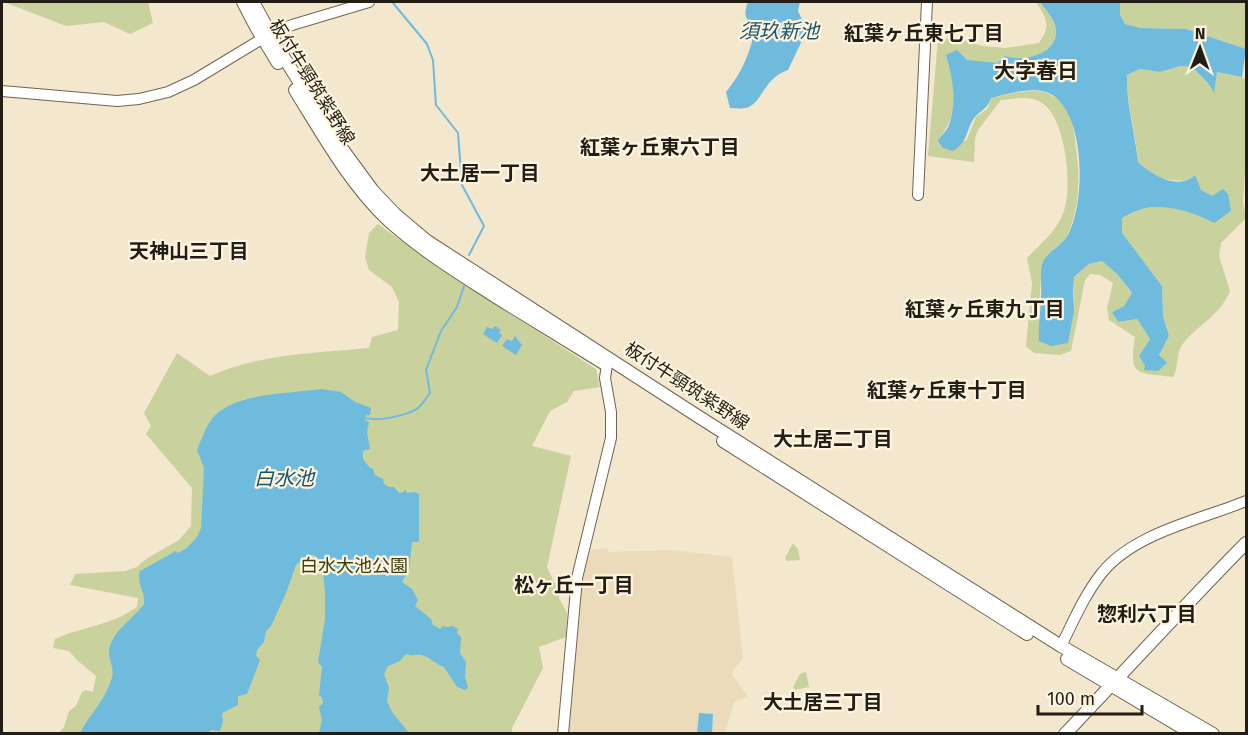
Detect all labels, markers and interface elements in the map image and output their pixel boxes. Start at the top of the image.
street label: 板付牛頸筑紫野線 [265,15,359,149]
north arrow [1170,18,1230,78]
water label: 須玖新池 [739,19,821,43]
district label: 紅葉ヶ丘東七丁目 [844,21,1004,45]
text: N [1195,24,1206,43]
district label: 大字春日 [994,58,1078,84]
district label: 紅葉ヶ丘東六丁目 [580,135,740,159]
district label: 大土居一丁目 [420,161,540,185]
district label: 天神山三丁目 [129,239,249,263]
district label: 紅葉ヶ丘東九丁目 [905,297,1065,321]
street label: 板付牛頸筑紫野線 [621,338,753,434]
district label: 紅葉ヶ丘東十丁目 [867,378,1027,402]
district label: 大土居二丁目 [773,427,893,451]
water label: 白水池 [254,466,316,490]
park label: 白水大池公園 [300,555,408,577]
district label: 松ヶ丘一丁目 [514,573,634,597]
district label: 惣利六丁目 [1097,602,1197,626]
scale bar [1038,678,1142,716]
text: 100 m [1047,688,1095,710]
district label: 大土居三丁目 [763,690,883,714]

